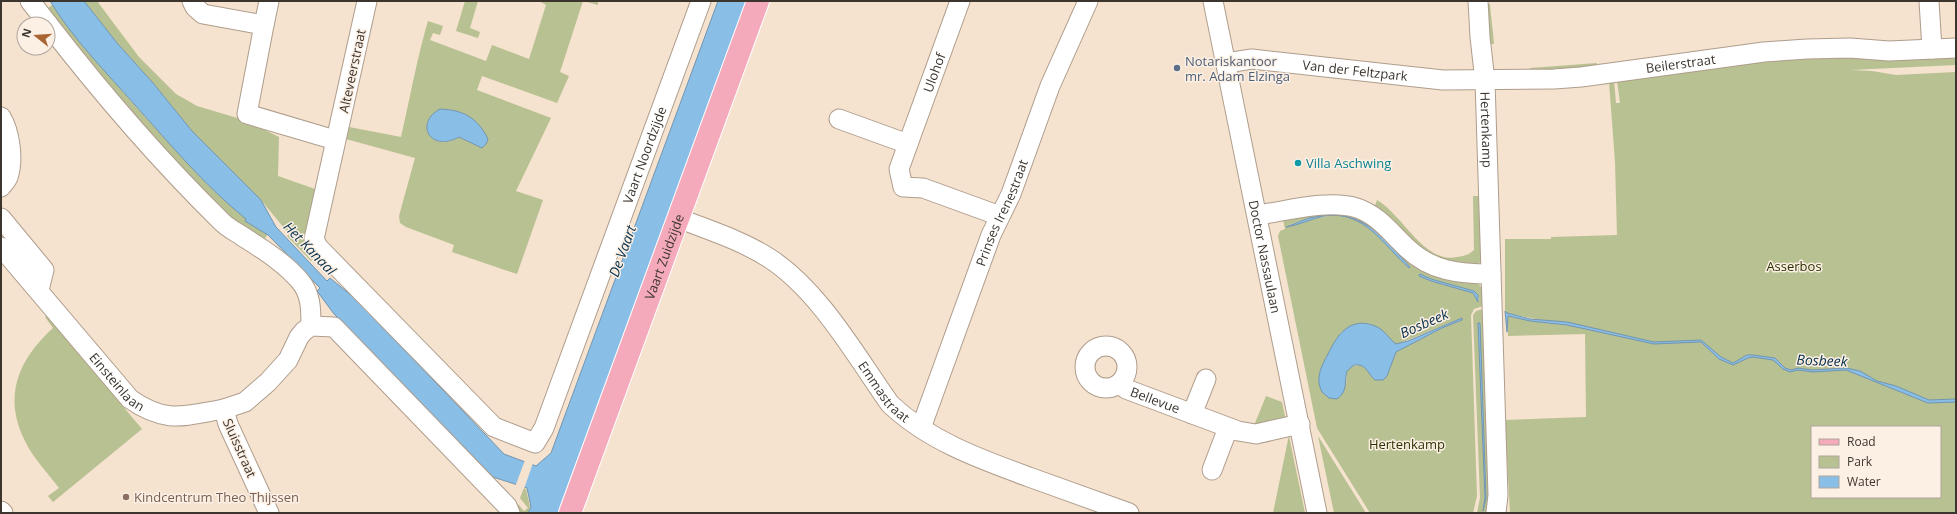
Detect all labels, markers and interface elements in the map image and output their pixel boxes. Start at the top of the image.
north arrow [16,16,56,56]
text: N [17,26,34,39]
street label: Alteveerstraat [334,27,370,114]
street label: Ulohof [919,50,950,95]
street label: Beilerstraat [1645,50,1717,77]
place label: Notariskantoor mr. Adam Elzinga [1185,52,1290,85]
street label: Van der Feltzpark [1302,56,1409,85]
marker: Notariskantoor mr. Adam Elzinga [1172,63,1182,73]
street label: Hertenkamp [1476,91,1497,168]
street label: Vaart Noordzijde [618,104,671,206]
place label: Villa Aschwing [1306,154,1391,172]
street label: Prinses Irenestraat [971,156,1032,269]
marker: Villa Aschwing [1293,158,1303,168]
street label: Doctor Nassaulaan [1245,199,1285,315]
street label: Vaart Zuidzijde [640,211,688,302]
water label: Het Kanaal [280,217,341,279]
water label: De Vaart [604,221,641,279]
park label: Asserbos [1766,257,1822,275]
water label: Bosbeek [1397,303,1452,342]
street label: Einsteinlaan [85,349,148,415]
water label: Bosbeek [1796,350,1849,370]
street label: Emmastraat [854,357,914,427]
street label: Bellevue [1128,382,1182,417]
street label: Sluisstraat [219,416,261,481]
legend [1811,426,1941,498]
text: Road [1847,433,1876,450]
park label: Hertenkamp [1369,435,1445,453]
text: Park [1847,453,1873,470]
text: Water [1847,473,1881,490]
place label: Kindcentrum Theo Thijssen [134,488,299,506]
marker: Kindcentrum Theo Thijssen [121,492,131,502]

